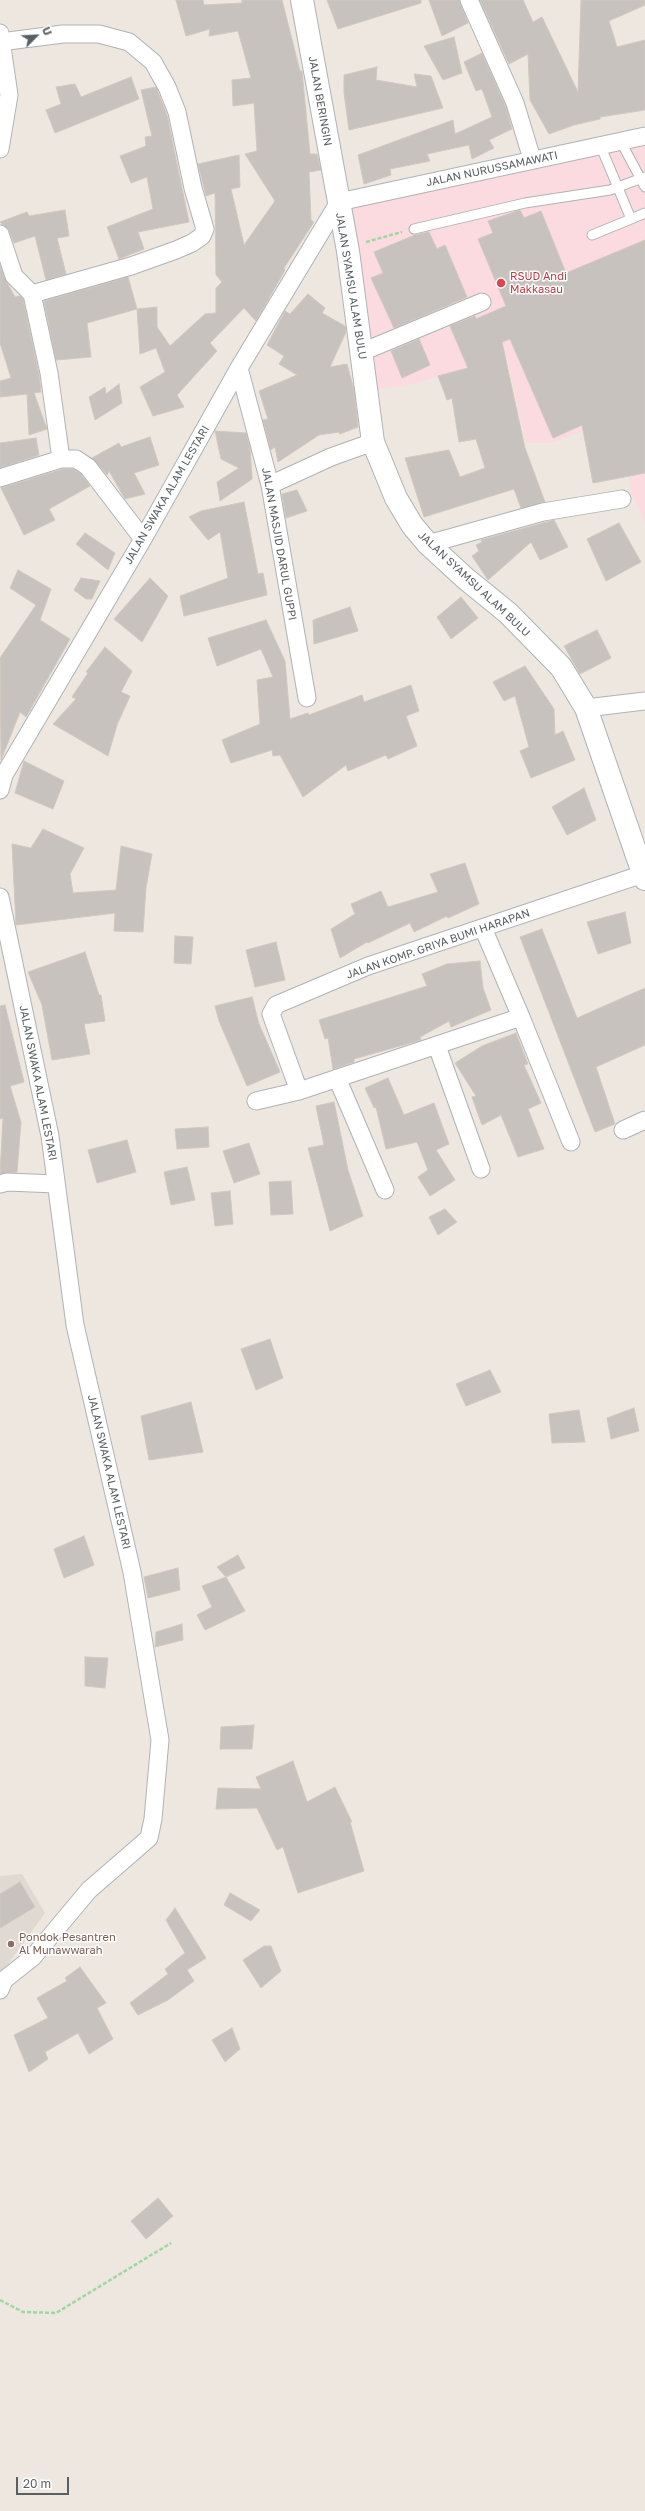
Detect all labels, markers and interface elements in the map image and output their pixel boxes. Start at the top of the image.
north arrow [16,16,56,56]
text: U [40,25,55,37]
street label: JALAN BERINGIN [306,55,334,147]
street label: JALAN NURUSSAMAWATI [425,149,559,189]
street label: JALAN SYAMSU ALAM BULU [333,212,369,360]
place label: RSUD Andi Makkasau [510,270,567,296]
marker: RSUD Andi Makkasau [495,277,507,289]
street label: JALAN SWAKA ALAM LESTARI [122,423,212,567]
street label: JALAN MASJID DARUL GUPPI [259,467,299,621]
street label: JALAN SYAMSU ALAM BULU [415,529,533,639]
street label: JALAN KOMP. GRIYA BUMI HARAPAN [344,906,532,982]
street label: JALAN SWAKA ALAM LESTARI [16,1004,60,1162]
street label: JALAN SWAKA ALAM LESTARI [85,1394,133,1550]
place label: Pondok Pesantren Al Munawwarah [19,1931,116,1957]
marker: Pondok Pesantren Al Munawwarah [6,1939,16,1949]
scale bar [18,2469,71,2495]
text: 20 m [23,2476,51,2491]

